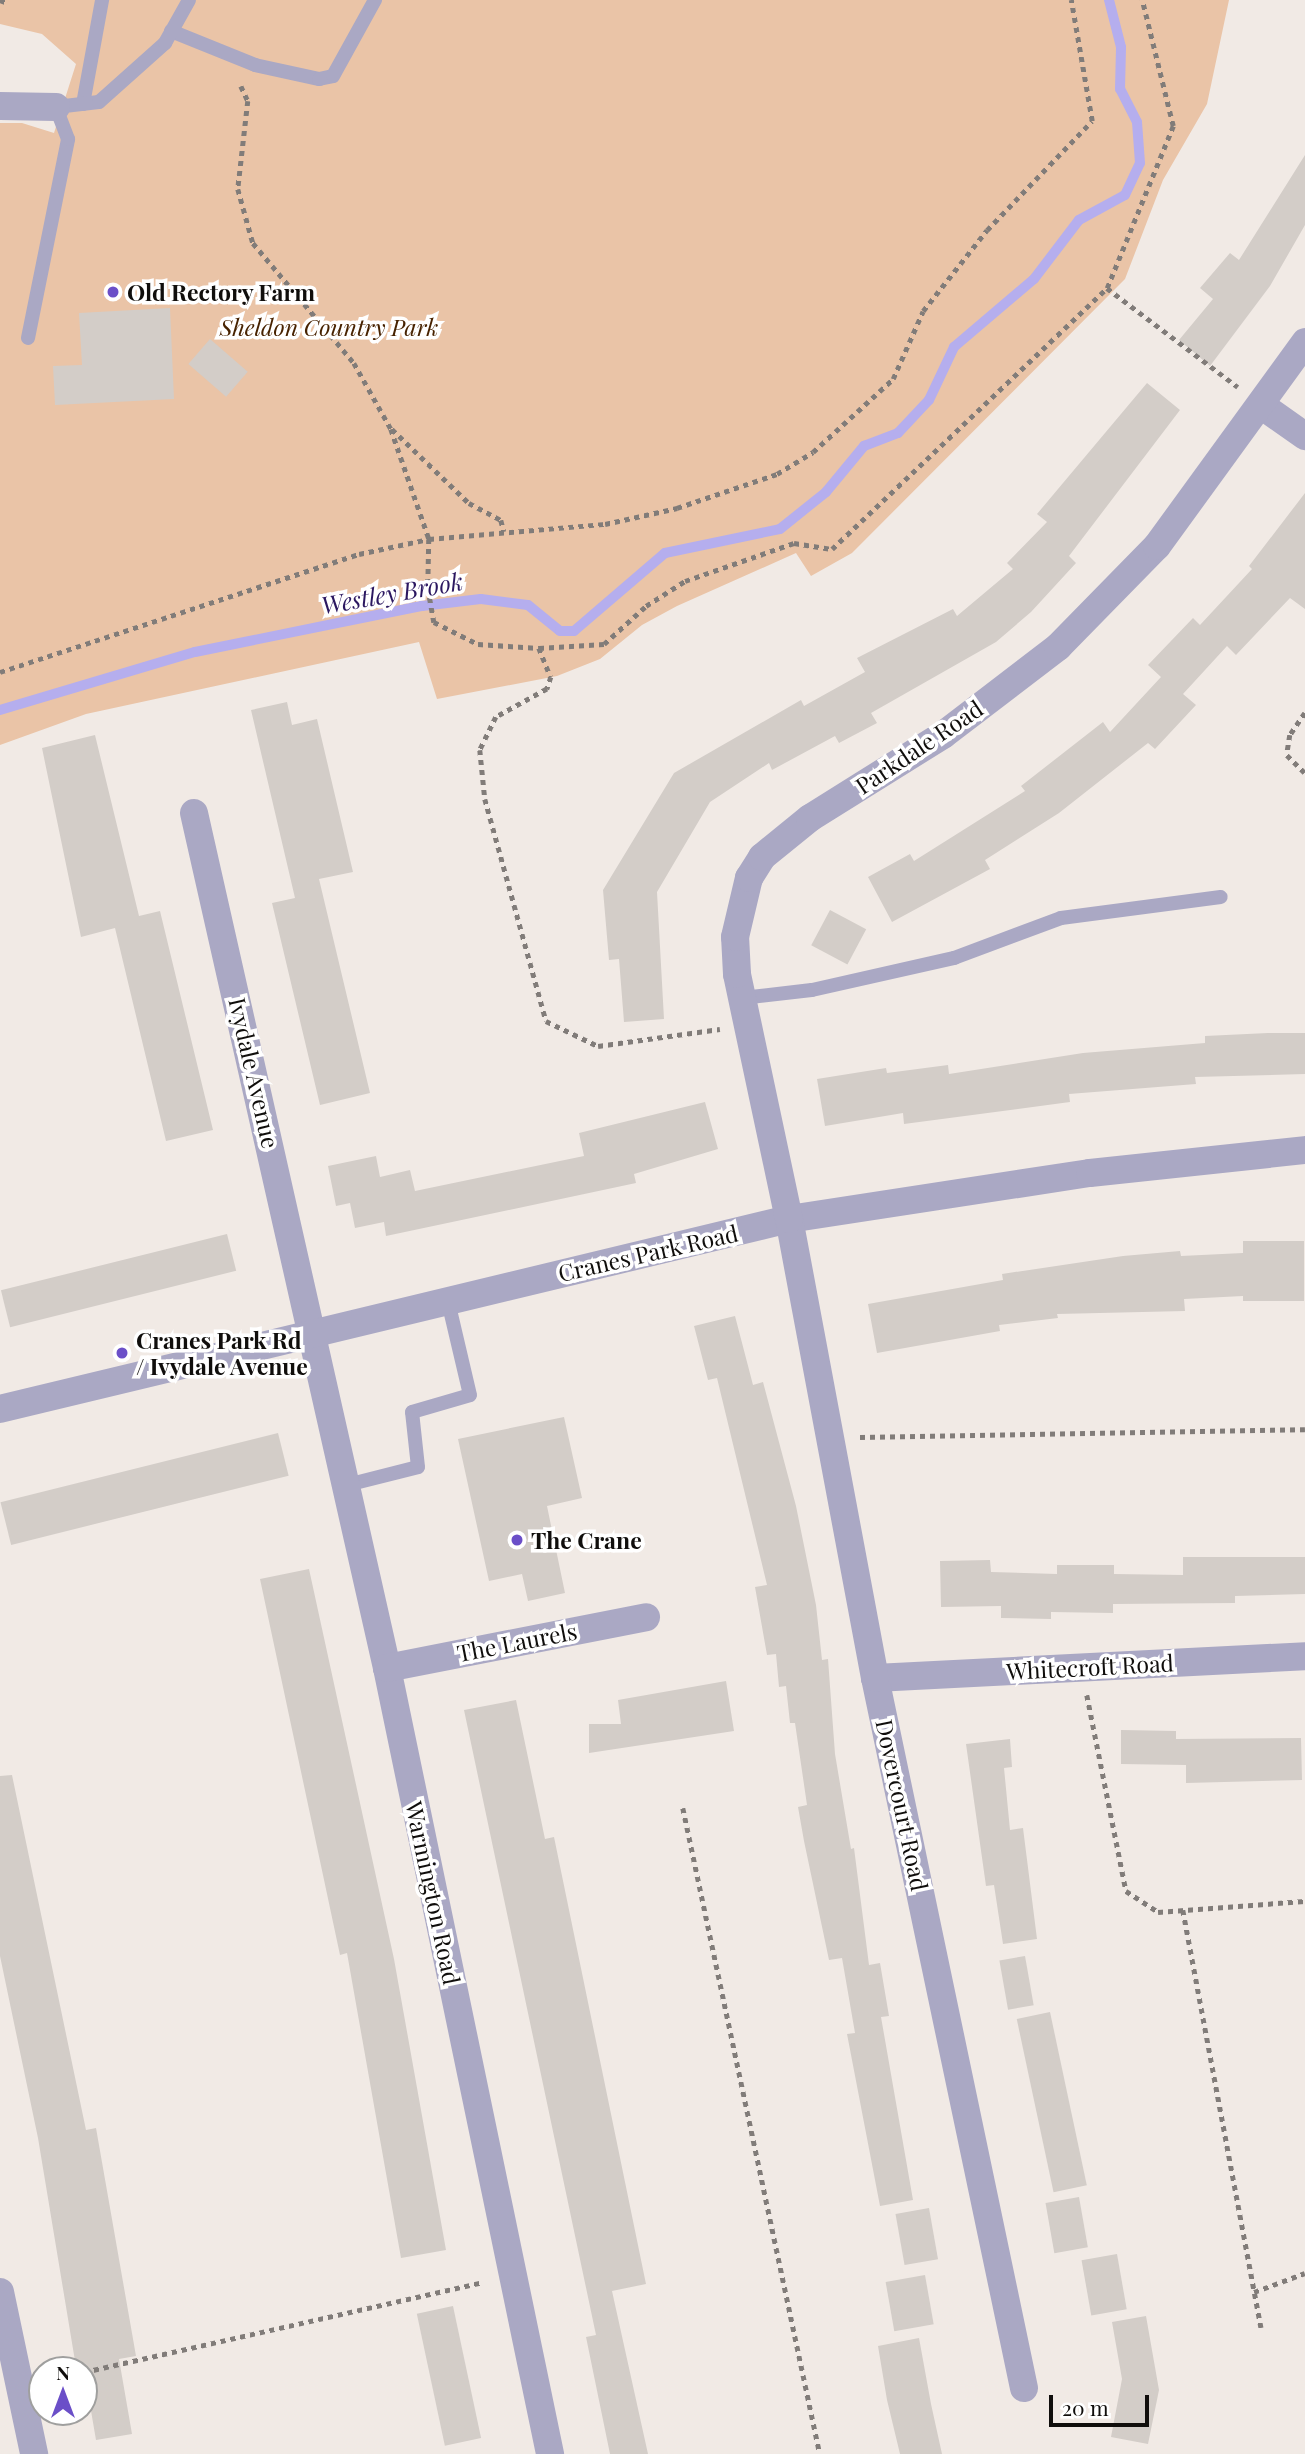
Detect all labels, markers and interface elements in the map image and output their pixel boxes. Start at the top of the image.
place label: Old Rectory Farm [127,278,316,306]
marker: Old Rectory Farm [105,284,121,300]
park label: Sheldon Country Park [220,313,438,341]
water label: Westley Brook [319,566,465,620]
street label: Parkdale Road [850,694,988,800]
street label: Ivydale Avenue [223,995,285,1151]
street label: Cranes Park Road [555,1219,741,1287]
place label: Cranes Park Rd / Ivydale Avenue [136,1326,309,1380]
marker: Cranes Park Rd / Ivydale Avenue [114,1345,130,1361]
place label: The Crane [531,1526,642,1554]
marker: The Crane [509,1532,525,1548]
street label: The Laurels [455,1617,579,1667]
street label: Whitecroft Road [1005,1649,1175,1685]
street label: Dovercourt Road [870,1716,934,1894]
street label: Warmington Road [400,1799,466,1987]
north arrow [28,2356,98,2426]
text: N [56,2359,70,2385]
scale bar [1053,2380,1153,2424]
text: 20 m [1062,2393,1109,2421]

